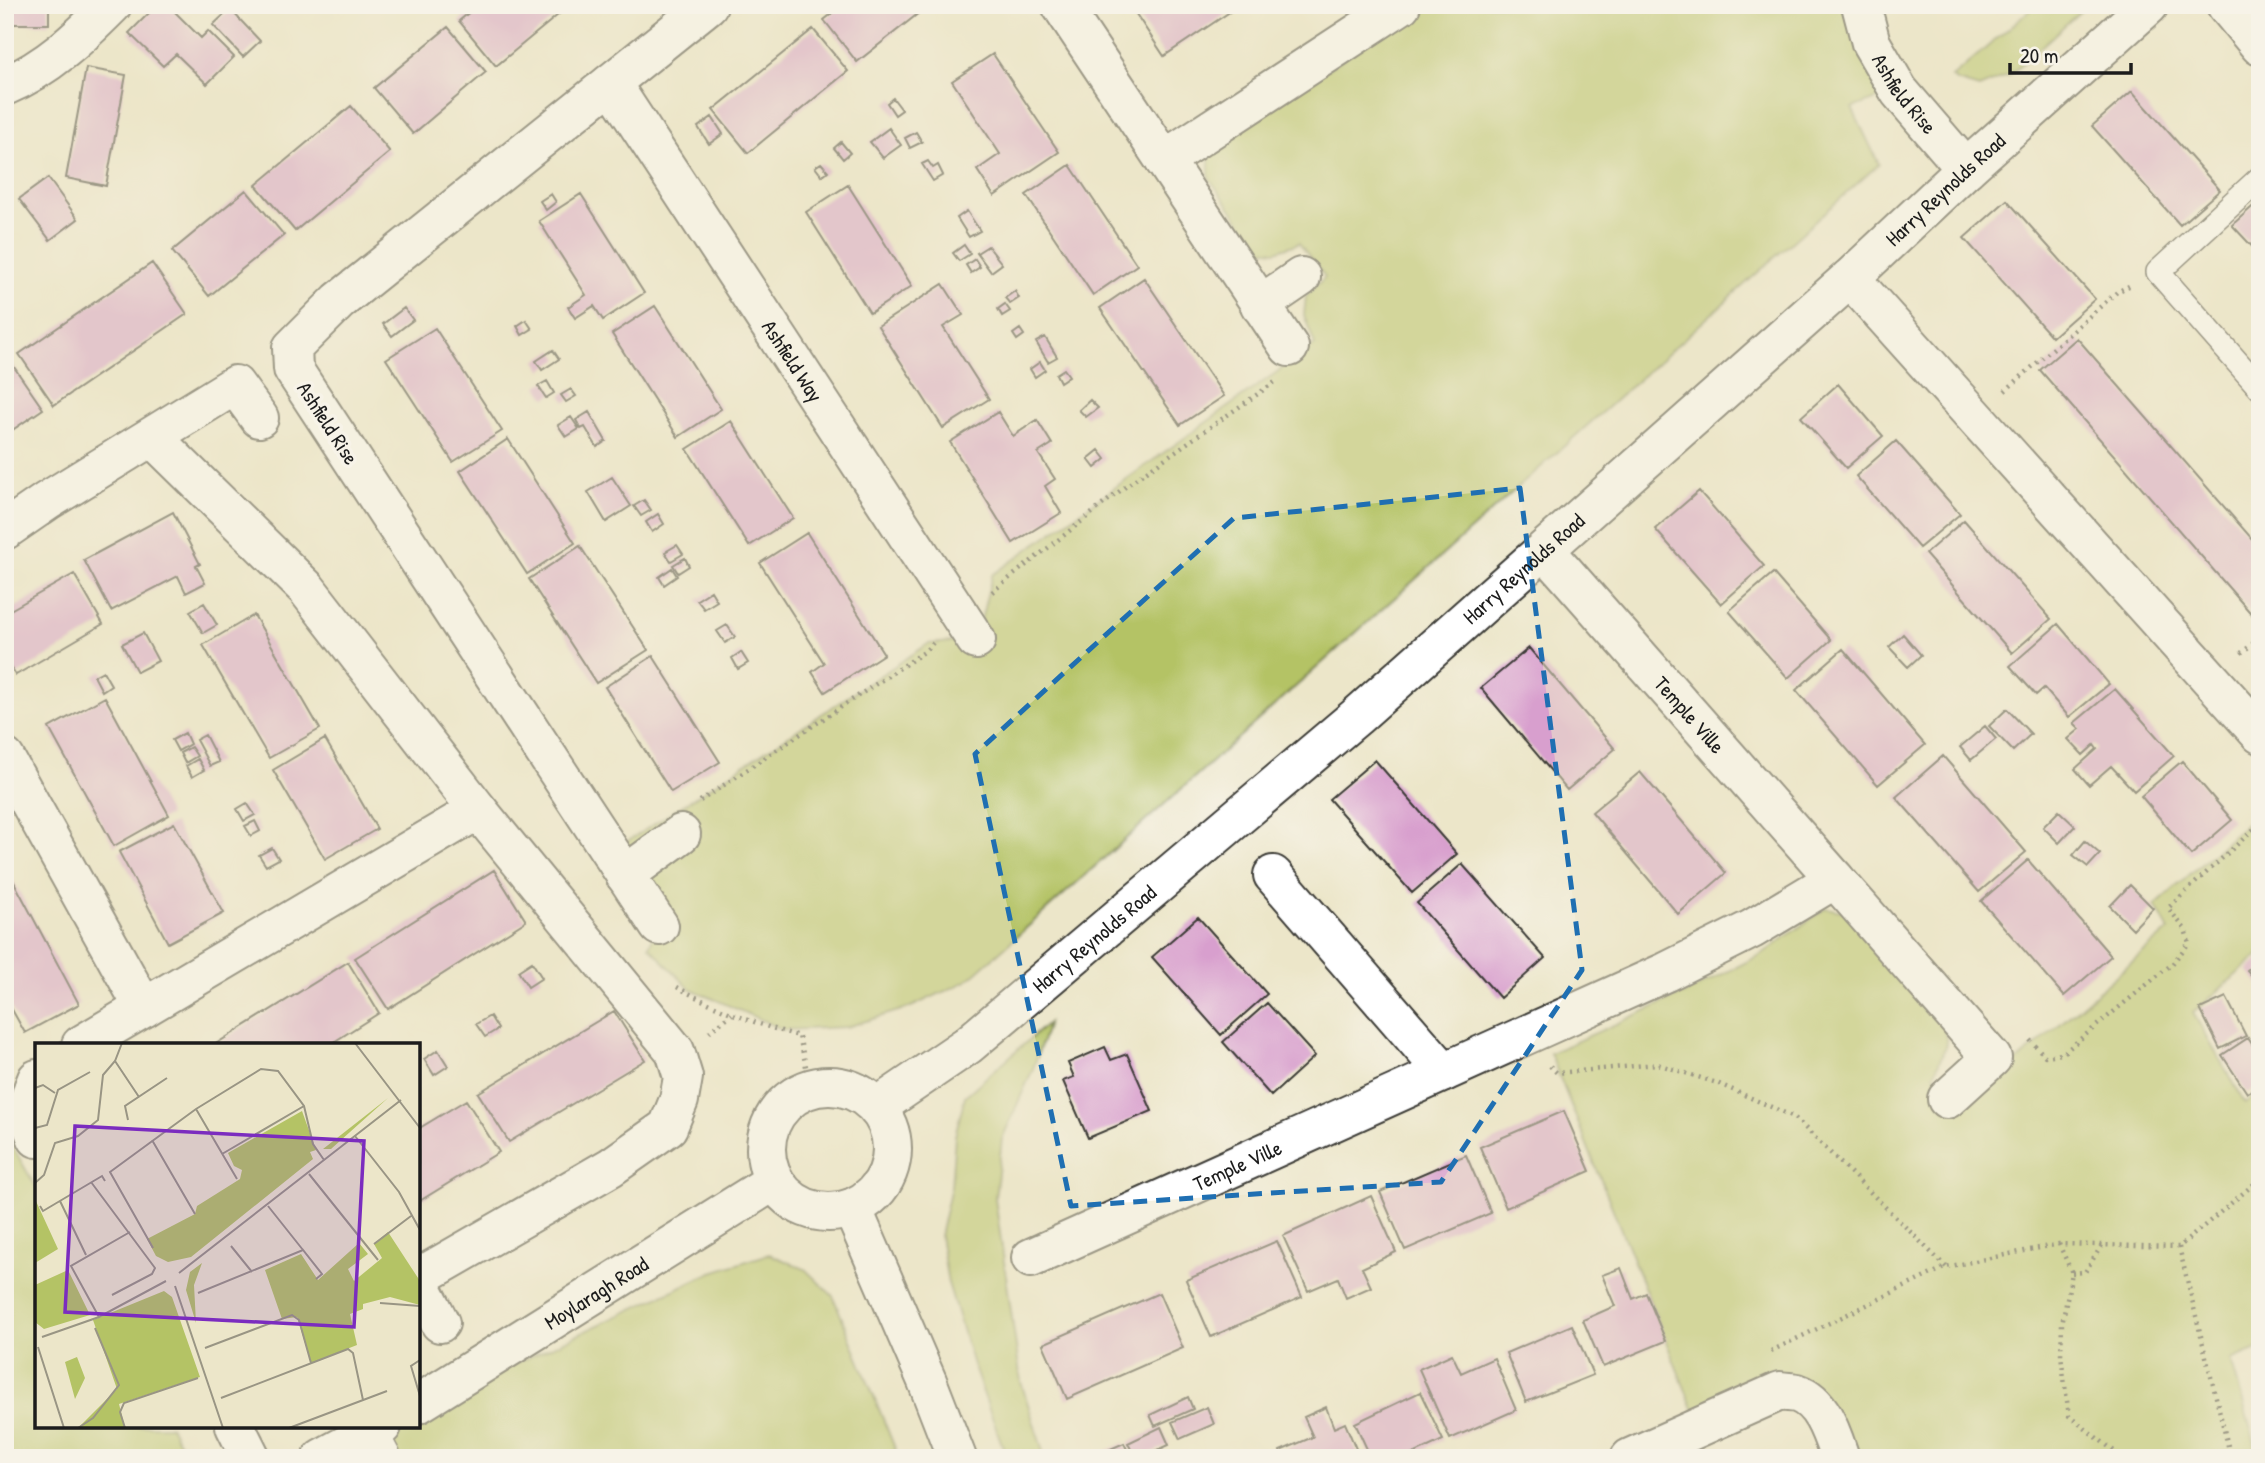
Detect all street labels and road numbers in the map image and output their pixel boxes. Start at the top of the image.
street label: Ashfield Rise [1866,48,1944,140]
street label: Harry Reynolds Road [1879,126,2011,252]
street label: Ashfield Way [755,314,831,407]
street label: Ashfield Rise [290,376,366,470]
street label: Harry Reynolds Road [1456,506,1590,630]
street label: Temple Ville [1648,669,1732,759]
street label: Harry Reynolds Road [1026,878,1162,999]
street label: Temple Ville [1188,1133,1286,1198]
street label: Moylaragh Road [538,1249,653,1336]

